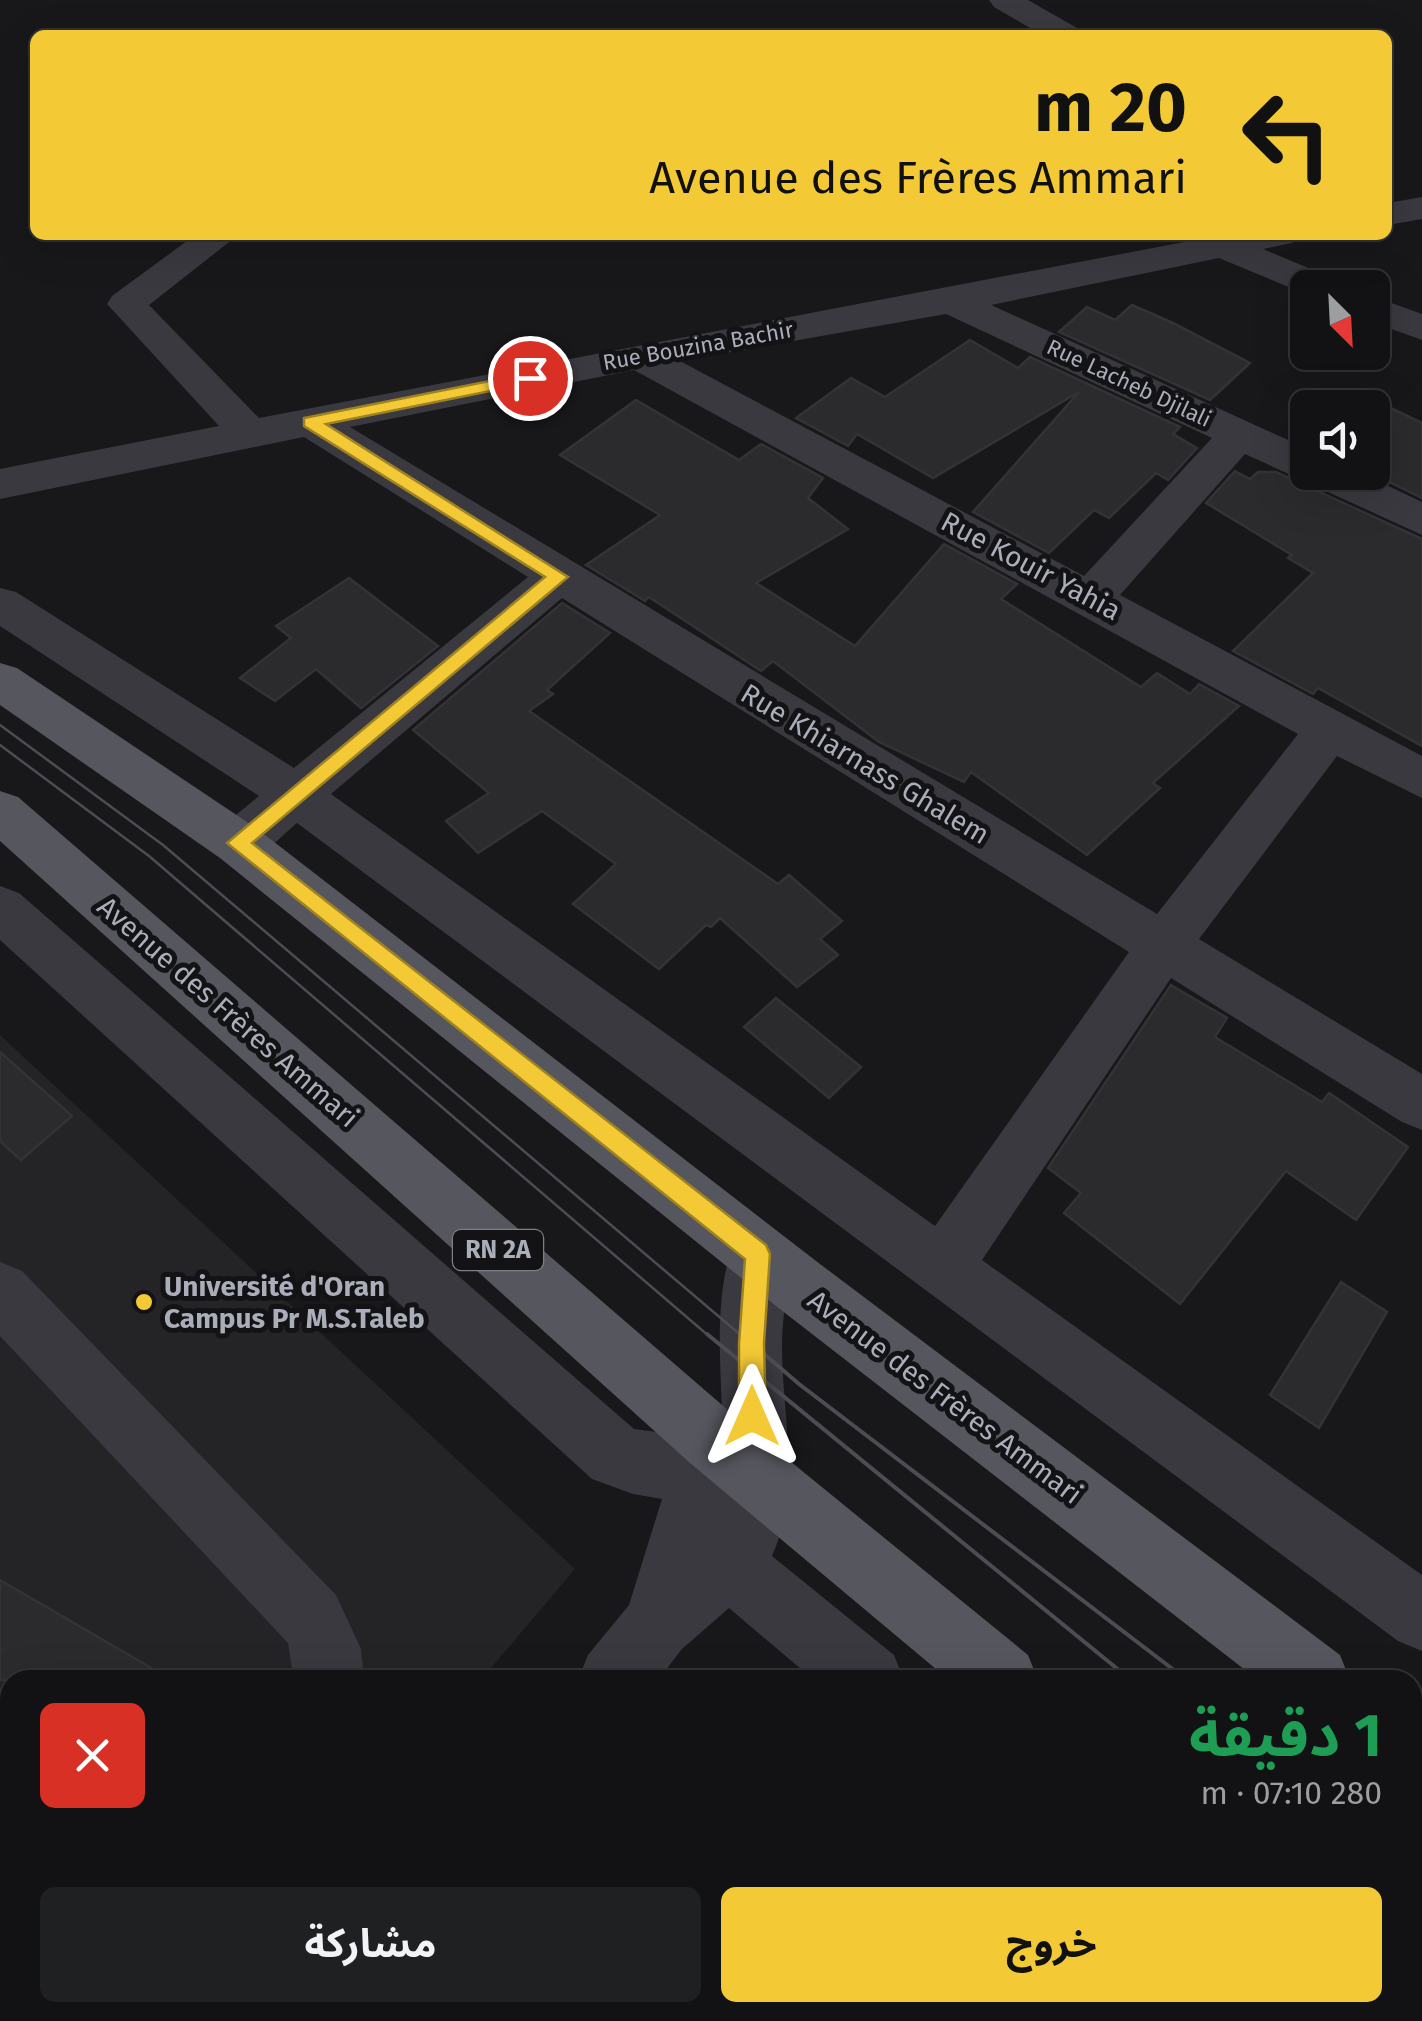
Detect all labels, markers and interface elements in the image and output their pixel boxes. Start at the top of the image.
text: 20 m [1034,66,1187,150]
icon: left [1222,70,1352,200]
text: Avenue des Frères Ammari [649,151,1187,205]
north arrow [1290,270,1390,370]
map controls [1290,270,1390,490]
street label: Rue Bouzina Bachir [601,316,796,376]
street label: Rue Lacheb Djilali [1043,333,1215,433]
pin [488,336,573,421]
icon: arrive [503,351,558,406]
button: sound [1290,390,1390,490]
street label: Rue Kouir Yahia [936,505,1126,627]
street label: Rue Khiarnass Ghalem [735,677,995,851]
street label: Avenue des Frères Ammari [91,890,365,1134]
road number: RN 2A [453,1230,543,1270]
place label: Université d'Oran Campus Pr M.S.Taleb [164,1270,425,1335]
street label: Avenue des Frères Ammari [801,1283,1089,1511]
marker: Université d'Oran Campus Pr M.S.Taleb [133,1291,155,1313]
position arrow [700,1364,804,1468]
text: 1 دقيقة [1189,1700,1382,1772]
button: close [40,1703,145,1808]
text: 280 m · 07:10 [1201,1774,1382,1812]
button: مشاركة [40,1887,701,2002]
button: خروج [721,1887,1382,2002]

